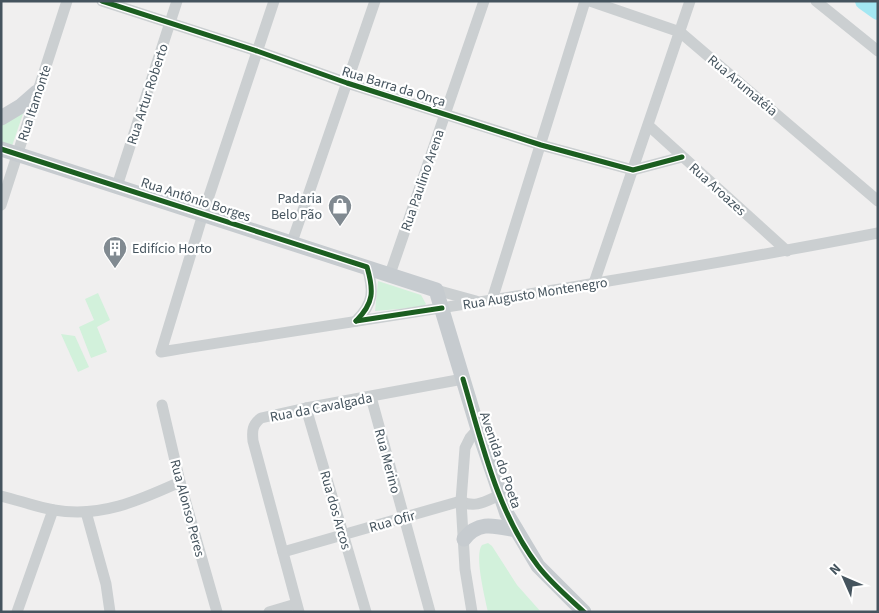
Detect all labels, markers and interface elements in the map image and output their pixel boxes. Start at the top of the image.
street label: Rua Artur Roberto [122,41,174,147]
street label: Rua Arumatéia [703,50,782,121]
street label: Rua Barra da Onça [339,62,448,112]
street label: Rua Itamonte [13,63,57,144]
street label: Rua Paulino Arena [396,127,450,234]
street label: Rua Aroazes [684,159,750,221]
street label: Rua Antônio Borges [138,173,253,227]
place label: Padaria Belo Pão [271,189,322,225]
shop icon: Padaria Belo Pão [327,193,353,227]
building icon: Edifício Horto [102,235,128,269]
place label: Edifício Horto [132,239,212,259]
street label: Rua Augusto Montenegro [461,273,609,315]
street label: Rua da Cavalgada [268,388,374,428]
street label: Avenida do Poeta [474,409,526,511]
street label: Rua Merino [369,427,405,496]
street label: Rua Alonso Peres [164,457,210,559]
street label: Rua dos Arcos [314,468,356,552]
street label: Rua Ofir [367,506,418,538]
north arrow [819,553,869,603]
text: N [825,559,846,580]

